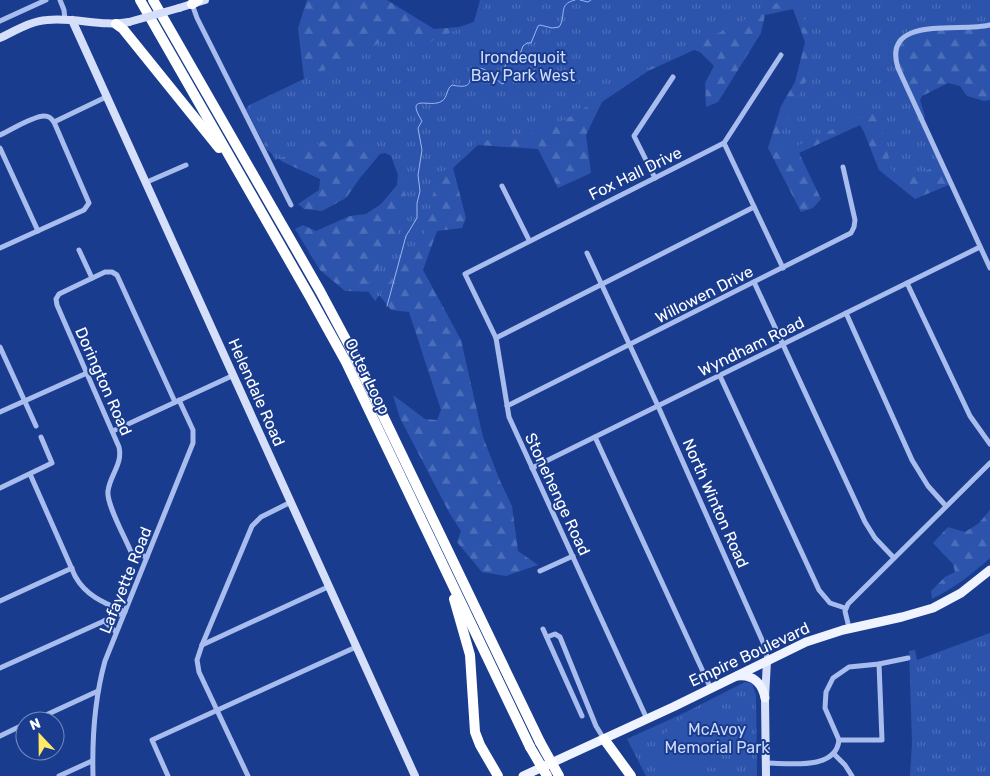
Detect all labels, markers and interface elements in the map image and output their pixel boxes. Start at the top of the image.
park label: Irondequoit Bay Park West [471,48,575,85]
street label: Fox Hall Drive [586,143,685,204]
street label: Willowen Drive [652,262,756,327]
street label: Wyndham Road [695,313,807,380]
street label: Dorington Road [71,324,136,438]
street label: Helendale Road [224,335,289,449]
street label: Outer Loop [341,335,394,417]
street label: Stonehenge Road [521,430,594,558]
street label: North Winton Road [679,436,753,571]
street label: Lafayette Road [95,524,155,636]
street label: Empire Boulevard [686,618,813,691]
north arrow [15,711,65,761]
text: N [27,715,43,734]
park label: McAvoy Memorial Park [665,720,770,757]

